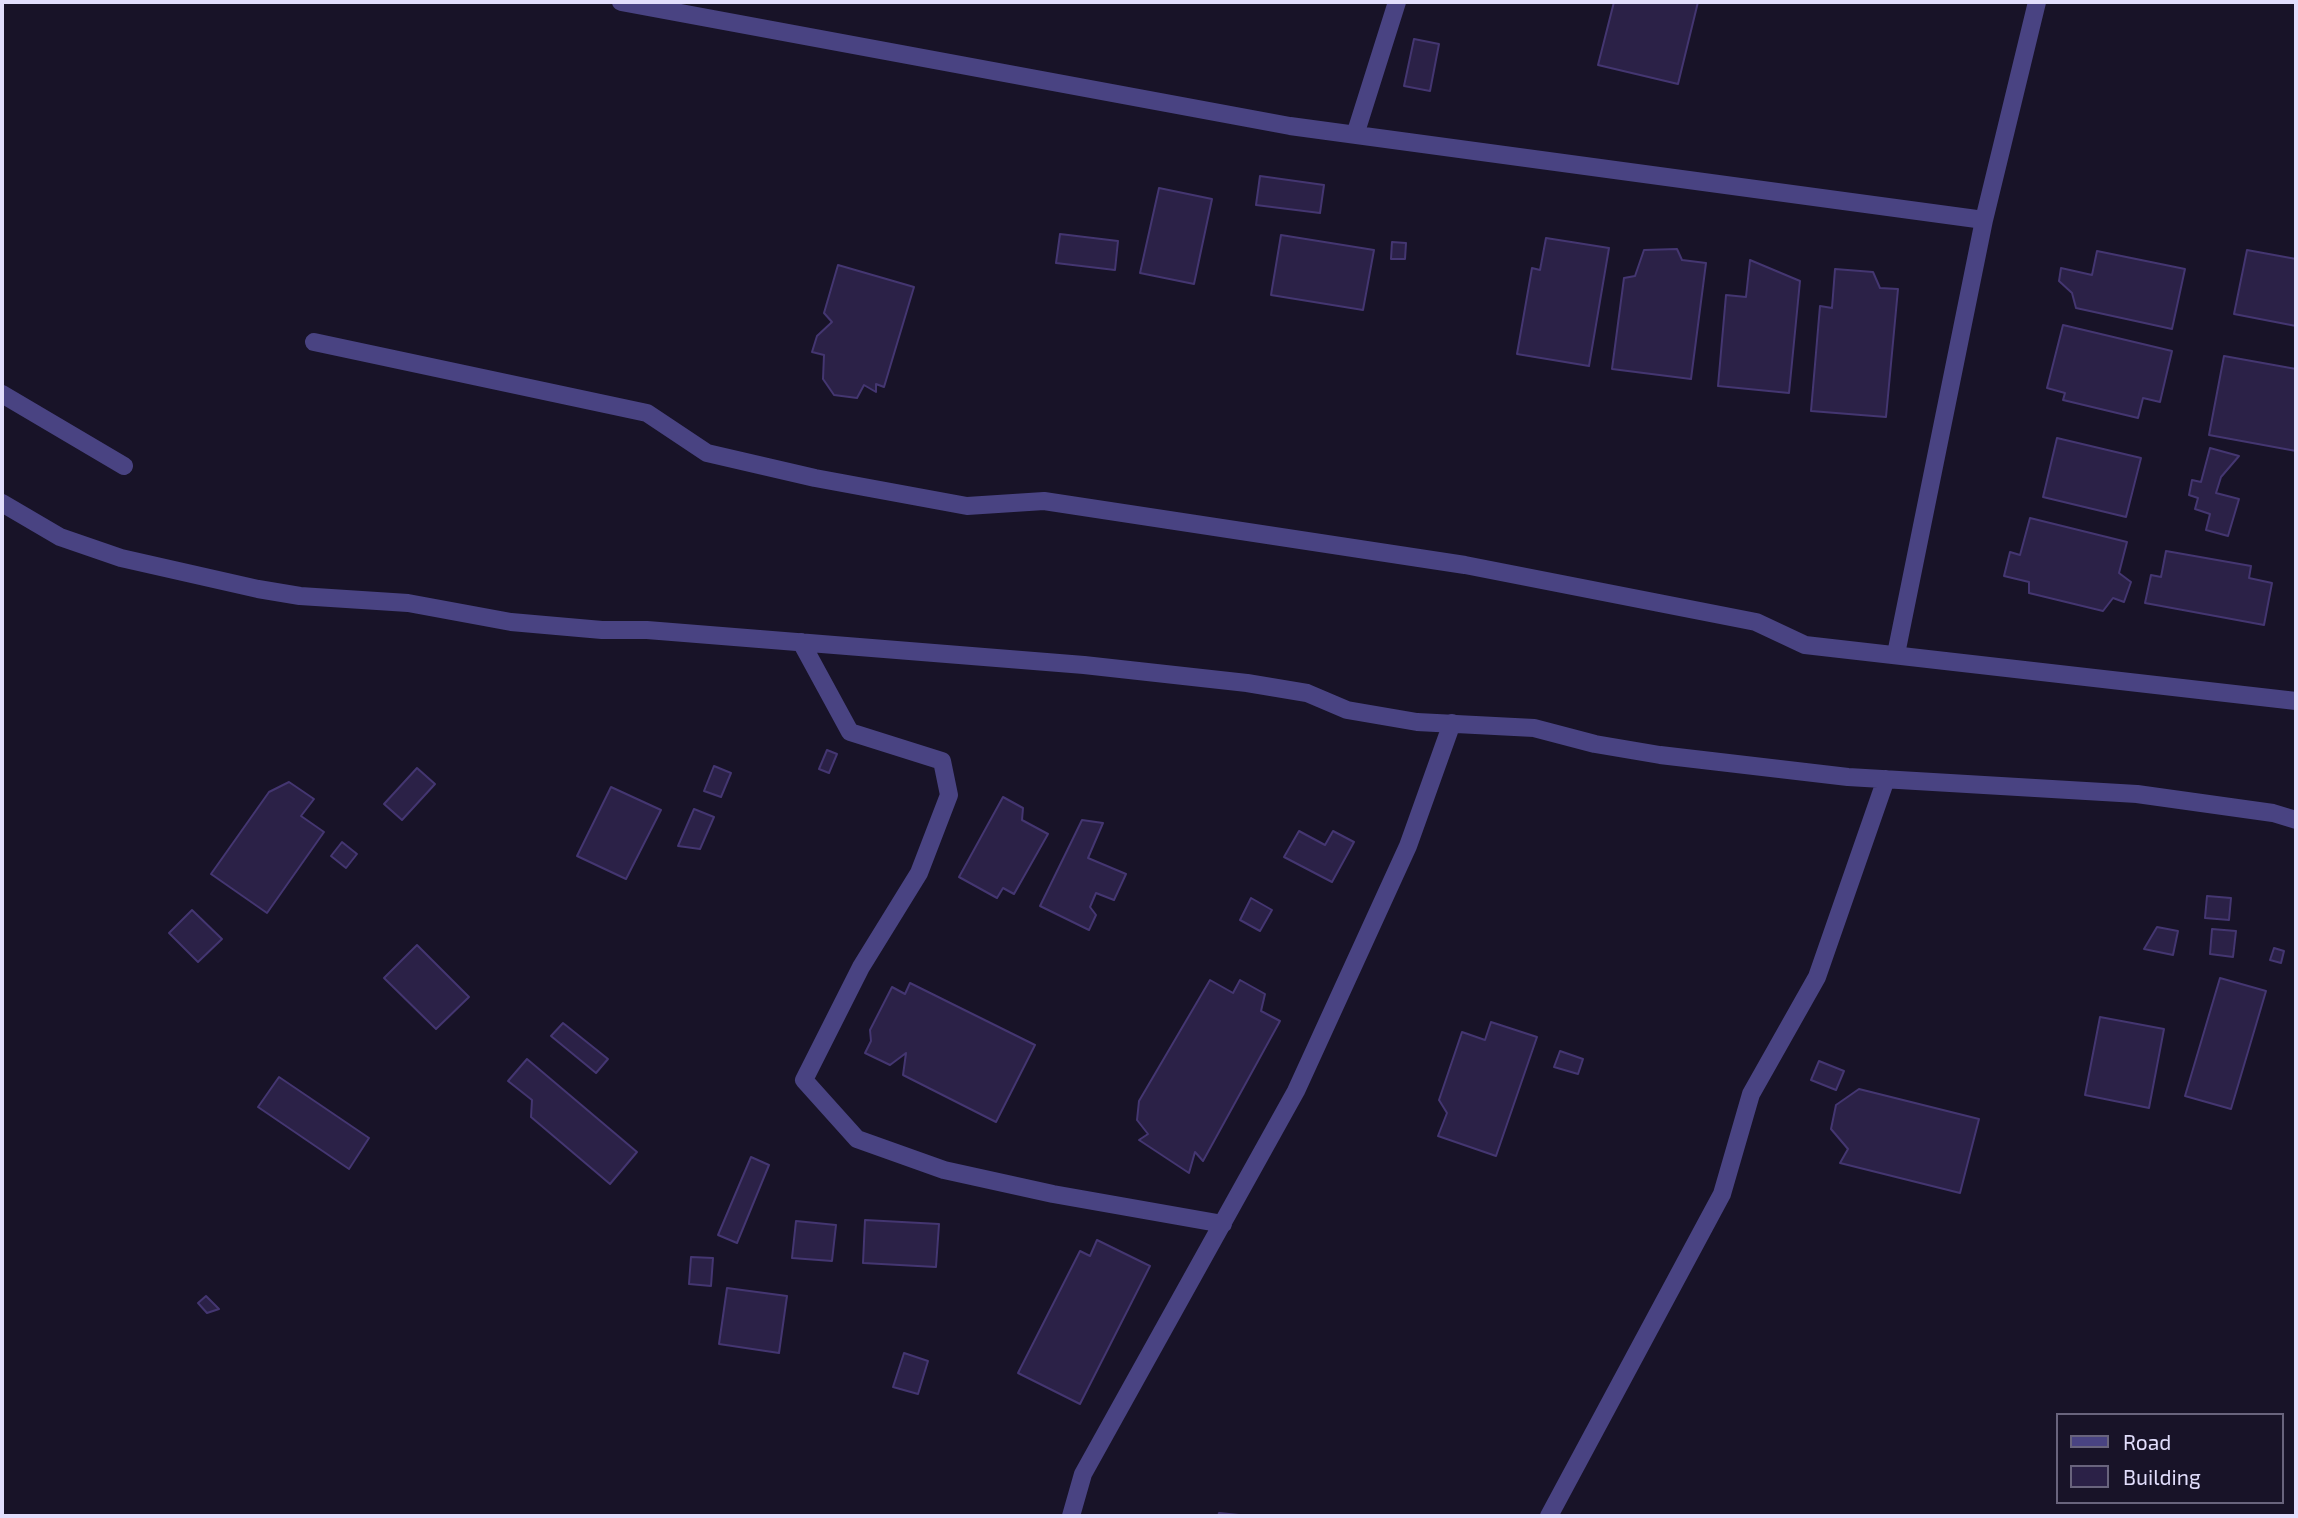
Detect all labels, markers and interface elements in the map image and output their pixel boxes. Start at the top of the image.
legend [2056,1413,2284,1504]
text: Road [2123,1429,2171,1454]
text: Building [2123,1464,2201,1489]

